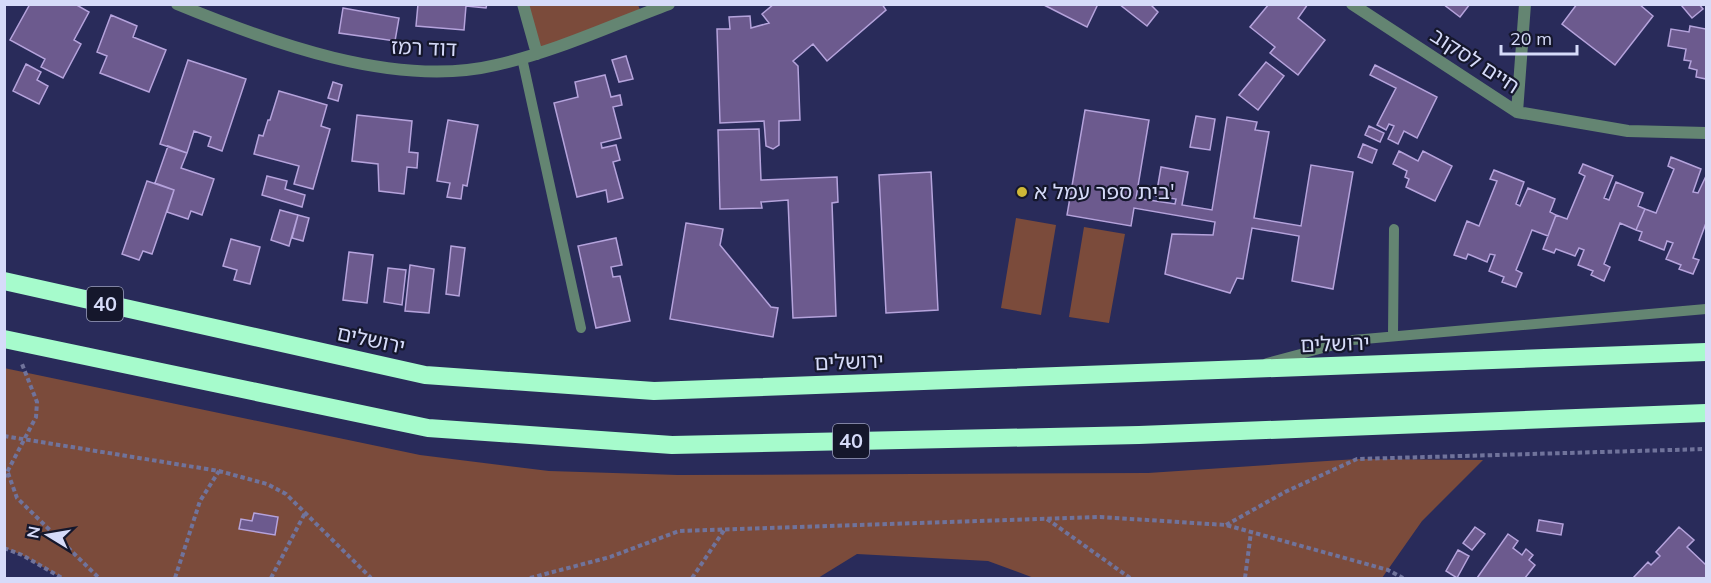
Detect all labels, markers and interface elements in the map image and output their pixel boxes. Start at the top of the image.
scale bar [1501,18,1578,56]
street label: חיים לסקוב [1426,22,1525,99]
text: 20 m [1510,27,1552,50]
street label: דוד רמז [391,33,458,61]
place label: בית ספר עמל א' [1034,178,1175,204]
marker: בית ספר עמל א' [1015,185,1029,199]
road number: 40 [87,287,123,321]
street label: ירושלים [335,319,408,359]
street label: ירושלים [1300,329,1370,357]
street label: ירושלים [814,347,884,375]
road number: 40 [833,424,869,458]
north arrow [18,505,78,565]
text: N [22,524,44,540]

